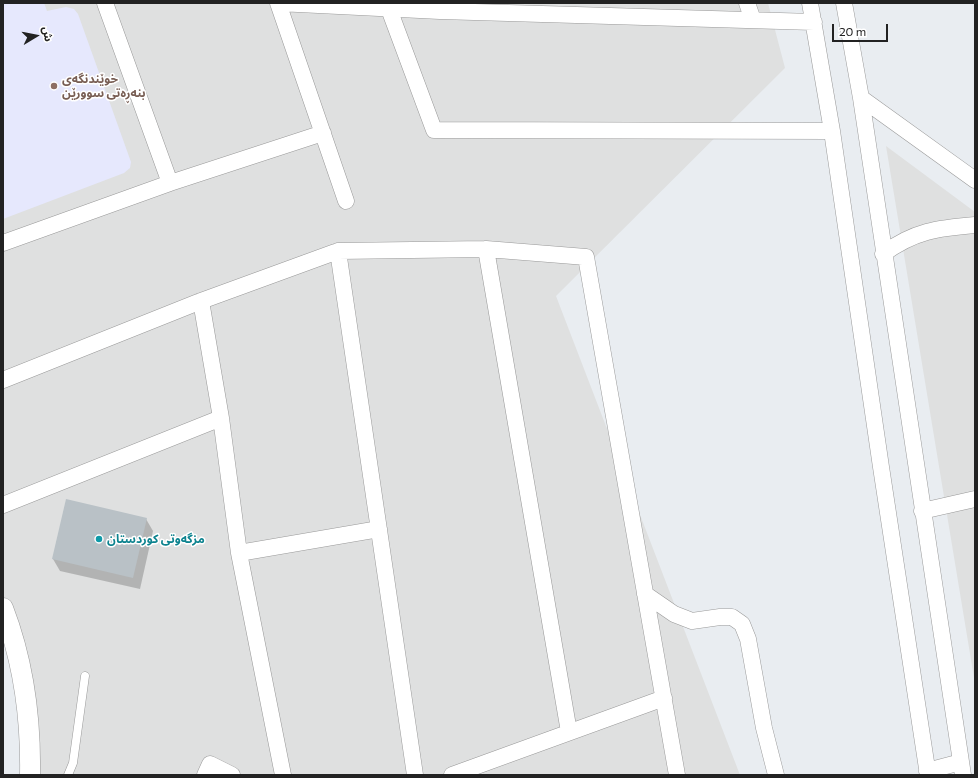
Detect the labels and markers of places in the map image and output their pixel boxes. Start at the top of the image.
place label: خوێندنگەی بنەڕەتی سوورێن [62,72,146,100]
marker: خوێندنگەی بنەڕەتی سوورێن [49,81,59,91]
place label: مزگەوتی کوردستان [107,532,205,546]
marker: مزگەوتی کوردستان [94,534,104,544]

